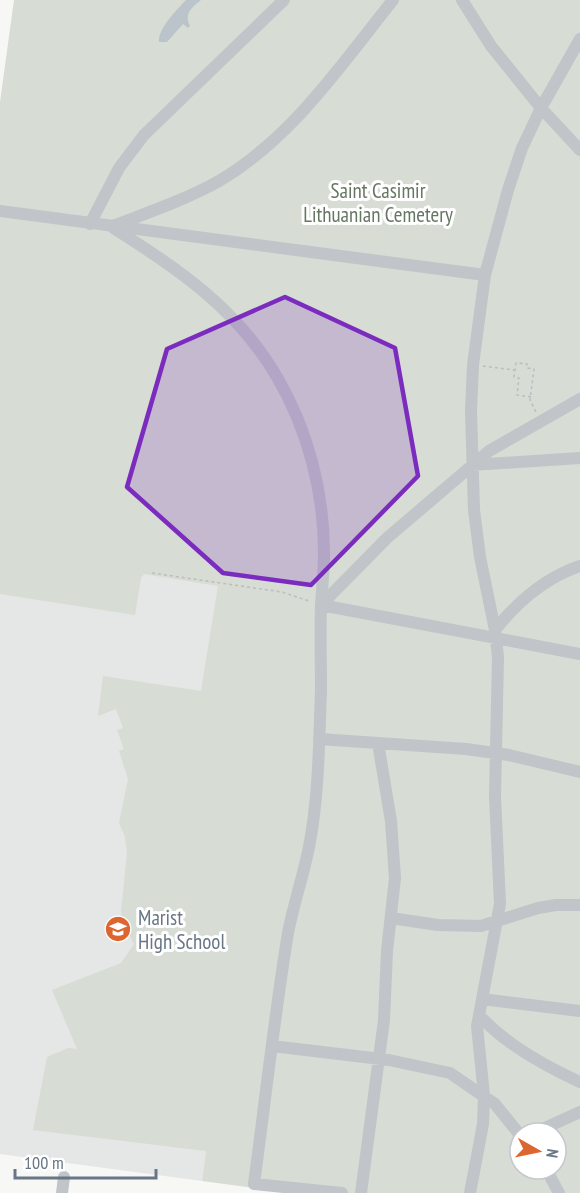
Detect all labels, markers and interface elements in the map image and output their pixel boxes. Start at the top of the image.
park label: Saint Casimir Lithuanian Cemetery [303,177,453,228]
place label: Marist High School [138,904,225,955]
school or university icon: Marist High School [103,914,133,944]
north arrow [508,1121,568,1181]
scale bar [15,1142,156,1180]
text: N [542,1148,563,1159]
text: 100 m [24,1151,64,1174]

